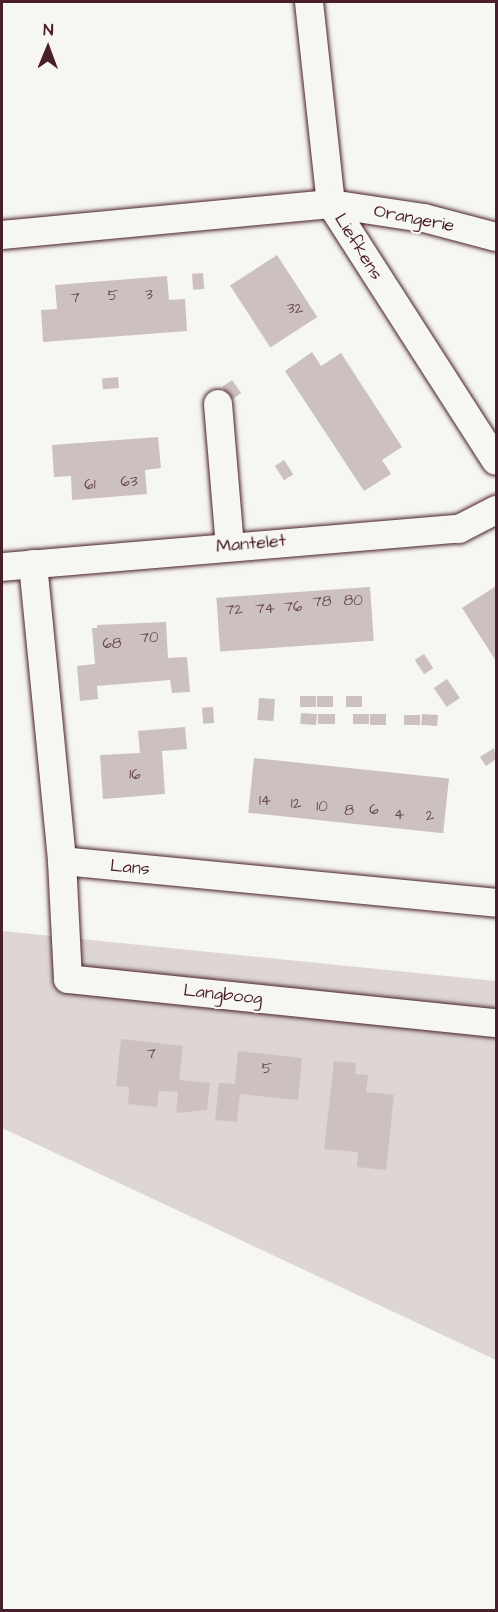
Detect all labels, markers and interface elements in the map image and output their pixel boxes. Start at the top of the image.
north arrow [18,18,78,78]
text: N [43,19,54,41]
street label: Orangerie [372,201,456,237]
street label: Liefkens [329,210,387,284]
house number: 3 [145,286,153,304]
house number: 5 [108,287,118,305]
house number: 7 [70,289,80,307]
house number: 32 [287,300,303,318]
house number: 63 [120,473,138,491]
house number: 61 [84,476,96,494]
street label: Mantelet [215,530,287,558]
house number: 80 [343,592,363,610]
house number: 78 [313,593,331,611]
house number: 76 [284,598,302,616]
house number: 74 [255,600,275,618]
house number: 72 [225,601,243,619]
house number: 70 [140,629,158,647]
house number: 68 [102,635,122,653]
house number: 16 [129,766,141,784]
house number: 14 [259,792,271,810]
house number: 12 [291,795,301,813]
house number: 10 [316,798,328,816]
house number: 6 [369,801,379,819]
house number: 8 [344,802,354,820]
house number: 4 [394,806,404,824]
house number: 2 [426,807,434,825]
street label: Lans [109,856,151,880]
street label: Langboog [182,980,264,1010]
house number: 7 [146,1045,156,1063]
house number: 5 [262,1060,272,1078]

